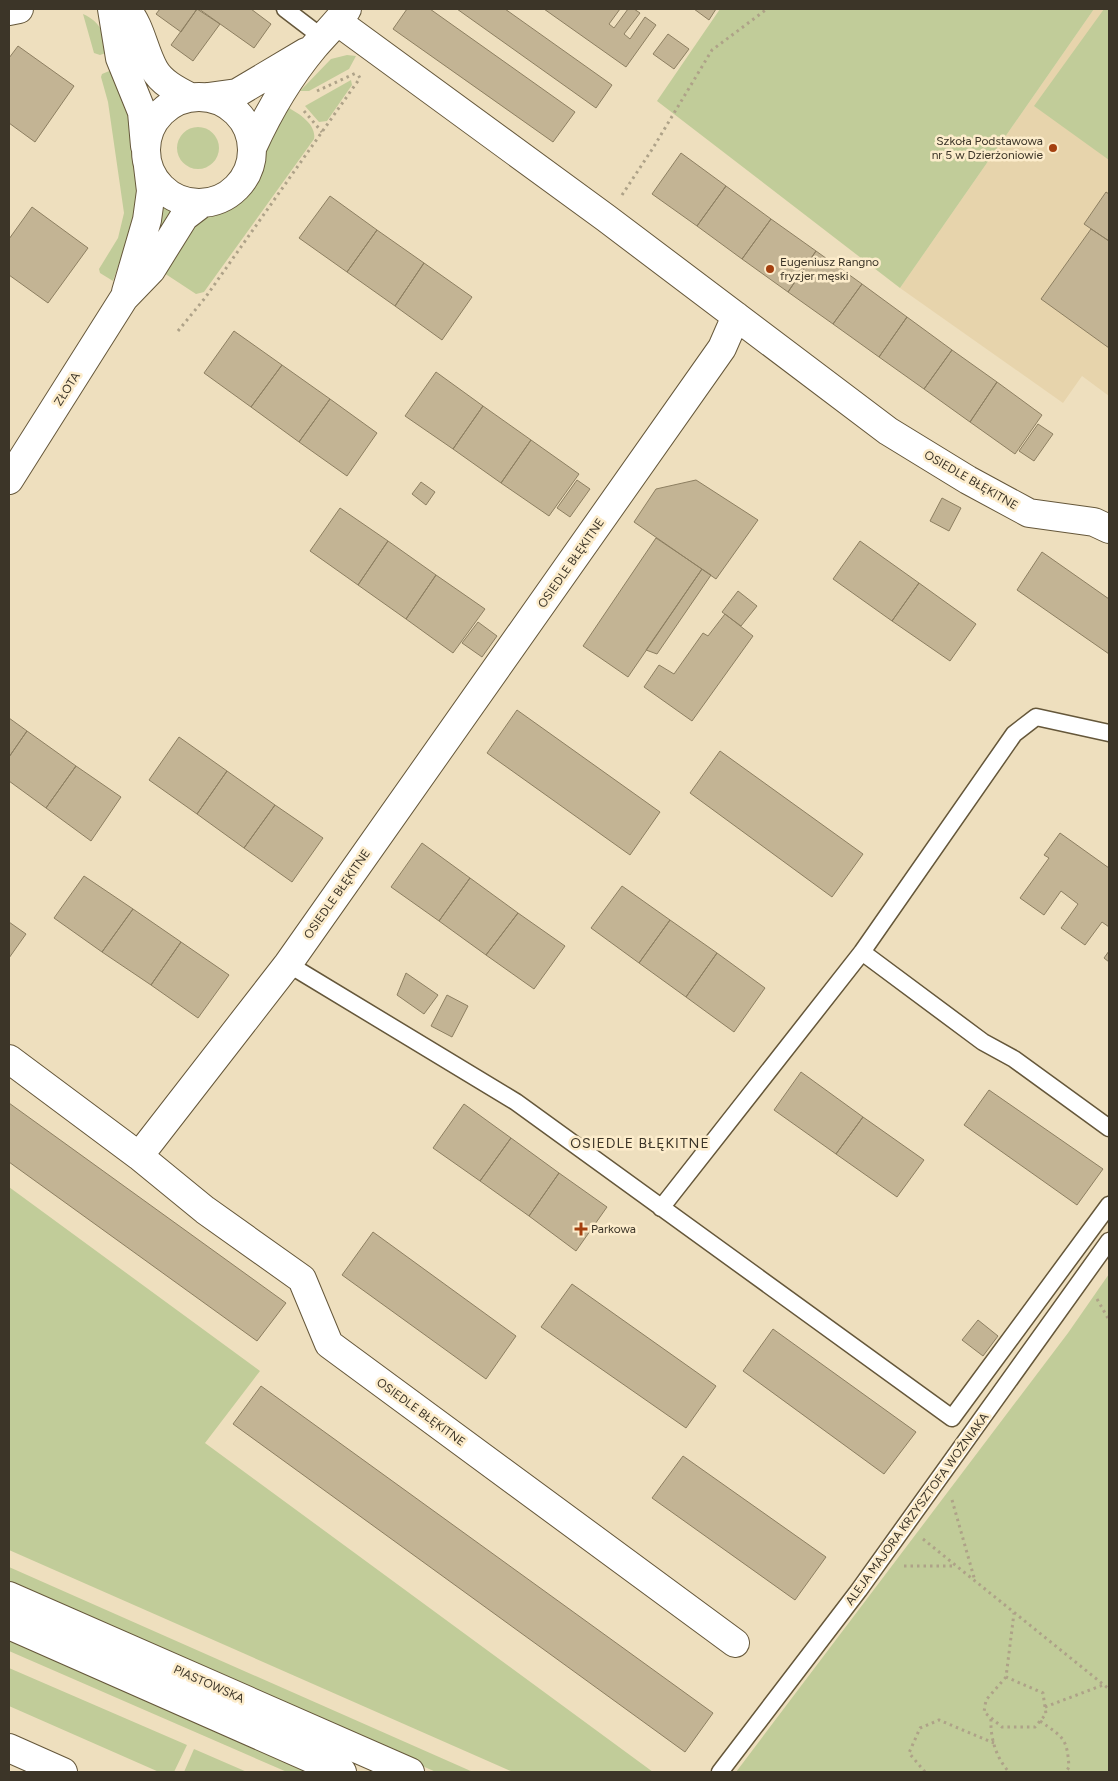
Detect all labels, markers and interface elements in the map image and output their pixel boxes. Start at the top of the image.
place label: Szkoła Podstawowa nr 5 w Dzierżoniowie [932,134,1043,162]
marker: Szkoła Podstawowa nr 5 w Dzierżoniowie [1047,142,1059,154]
place label: Eugeniusz Rangno fryzjer męski [780,255,879,283]
marker: Eugeniusz Rangno fryzjer męski [764,263,776,275]
street label: ZŁOTA [51,370,83,408]
street label: OSIEDLE BŁĘKITNE [922,447,1020,513]
street label: OSIEDLE BŁĘKITNE [535,516,607,610]
street label: OSIEDLE BŁĘKITNE [301,847,373,941]
district label: OSIEDLE BŁĘKITNE [570,1135,710,1152]
place label: Parkowa [591,1222,636,1236]
marker: Parkowa [575,1223,587,1235]
street label: OSIEDLE BŁĘKITNE [374,1375,468,1449]
street label: ALEJA MAJORA KRZYSZTOFA WOŹNIAKA [843,1410,991,1608]
street label: PIASTOWSKA [172,1662,246,1706]

